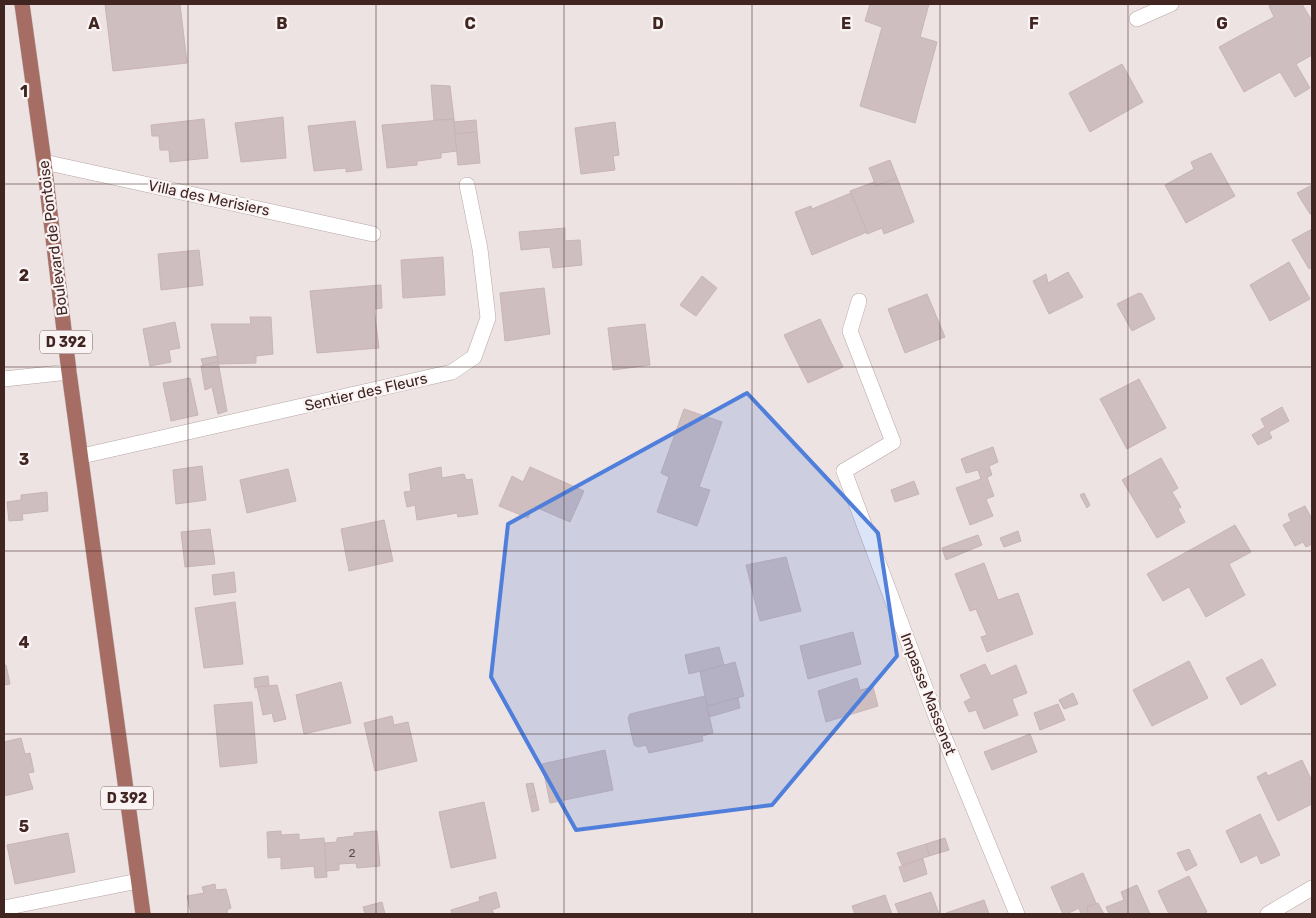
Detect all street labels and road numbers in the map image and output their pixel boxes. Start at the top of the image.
street label: Boulevard de Pontoise [35,159,71,317]
street label: Villa des Merisiers [146,176,272,220]
road number: D 392 [40,331,92,354]
street label: Sentier des Fleurs [303,369,429,415]
street label: Impasse Massenet [896,630,960,758]
road number: D 392 [101,786,153,810]

